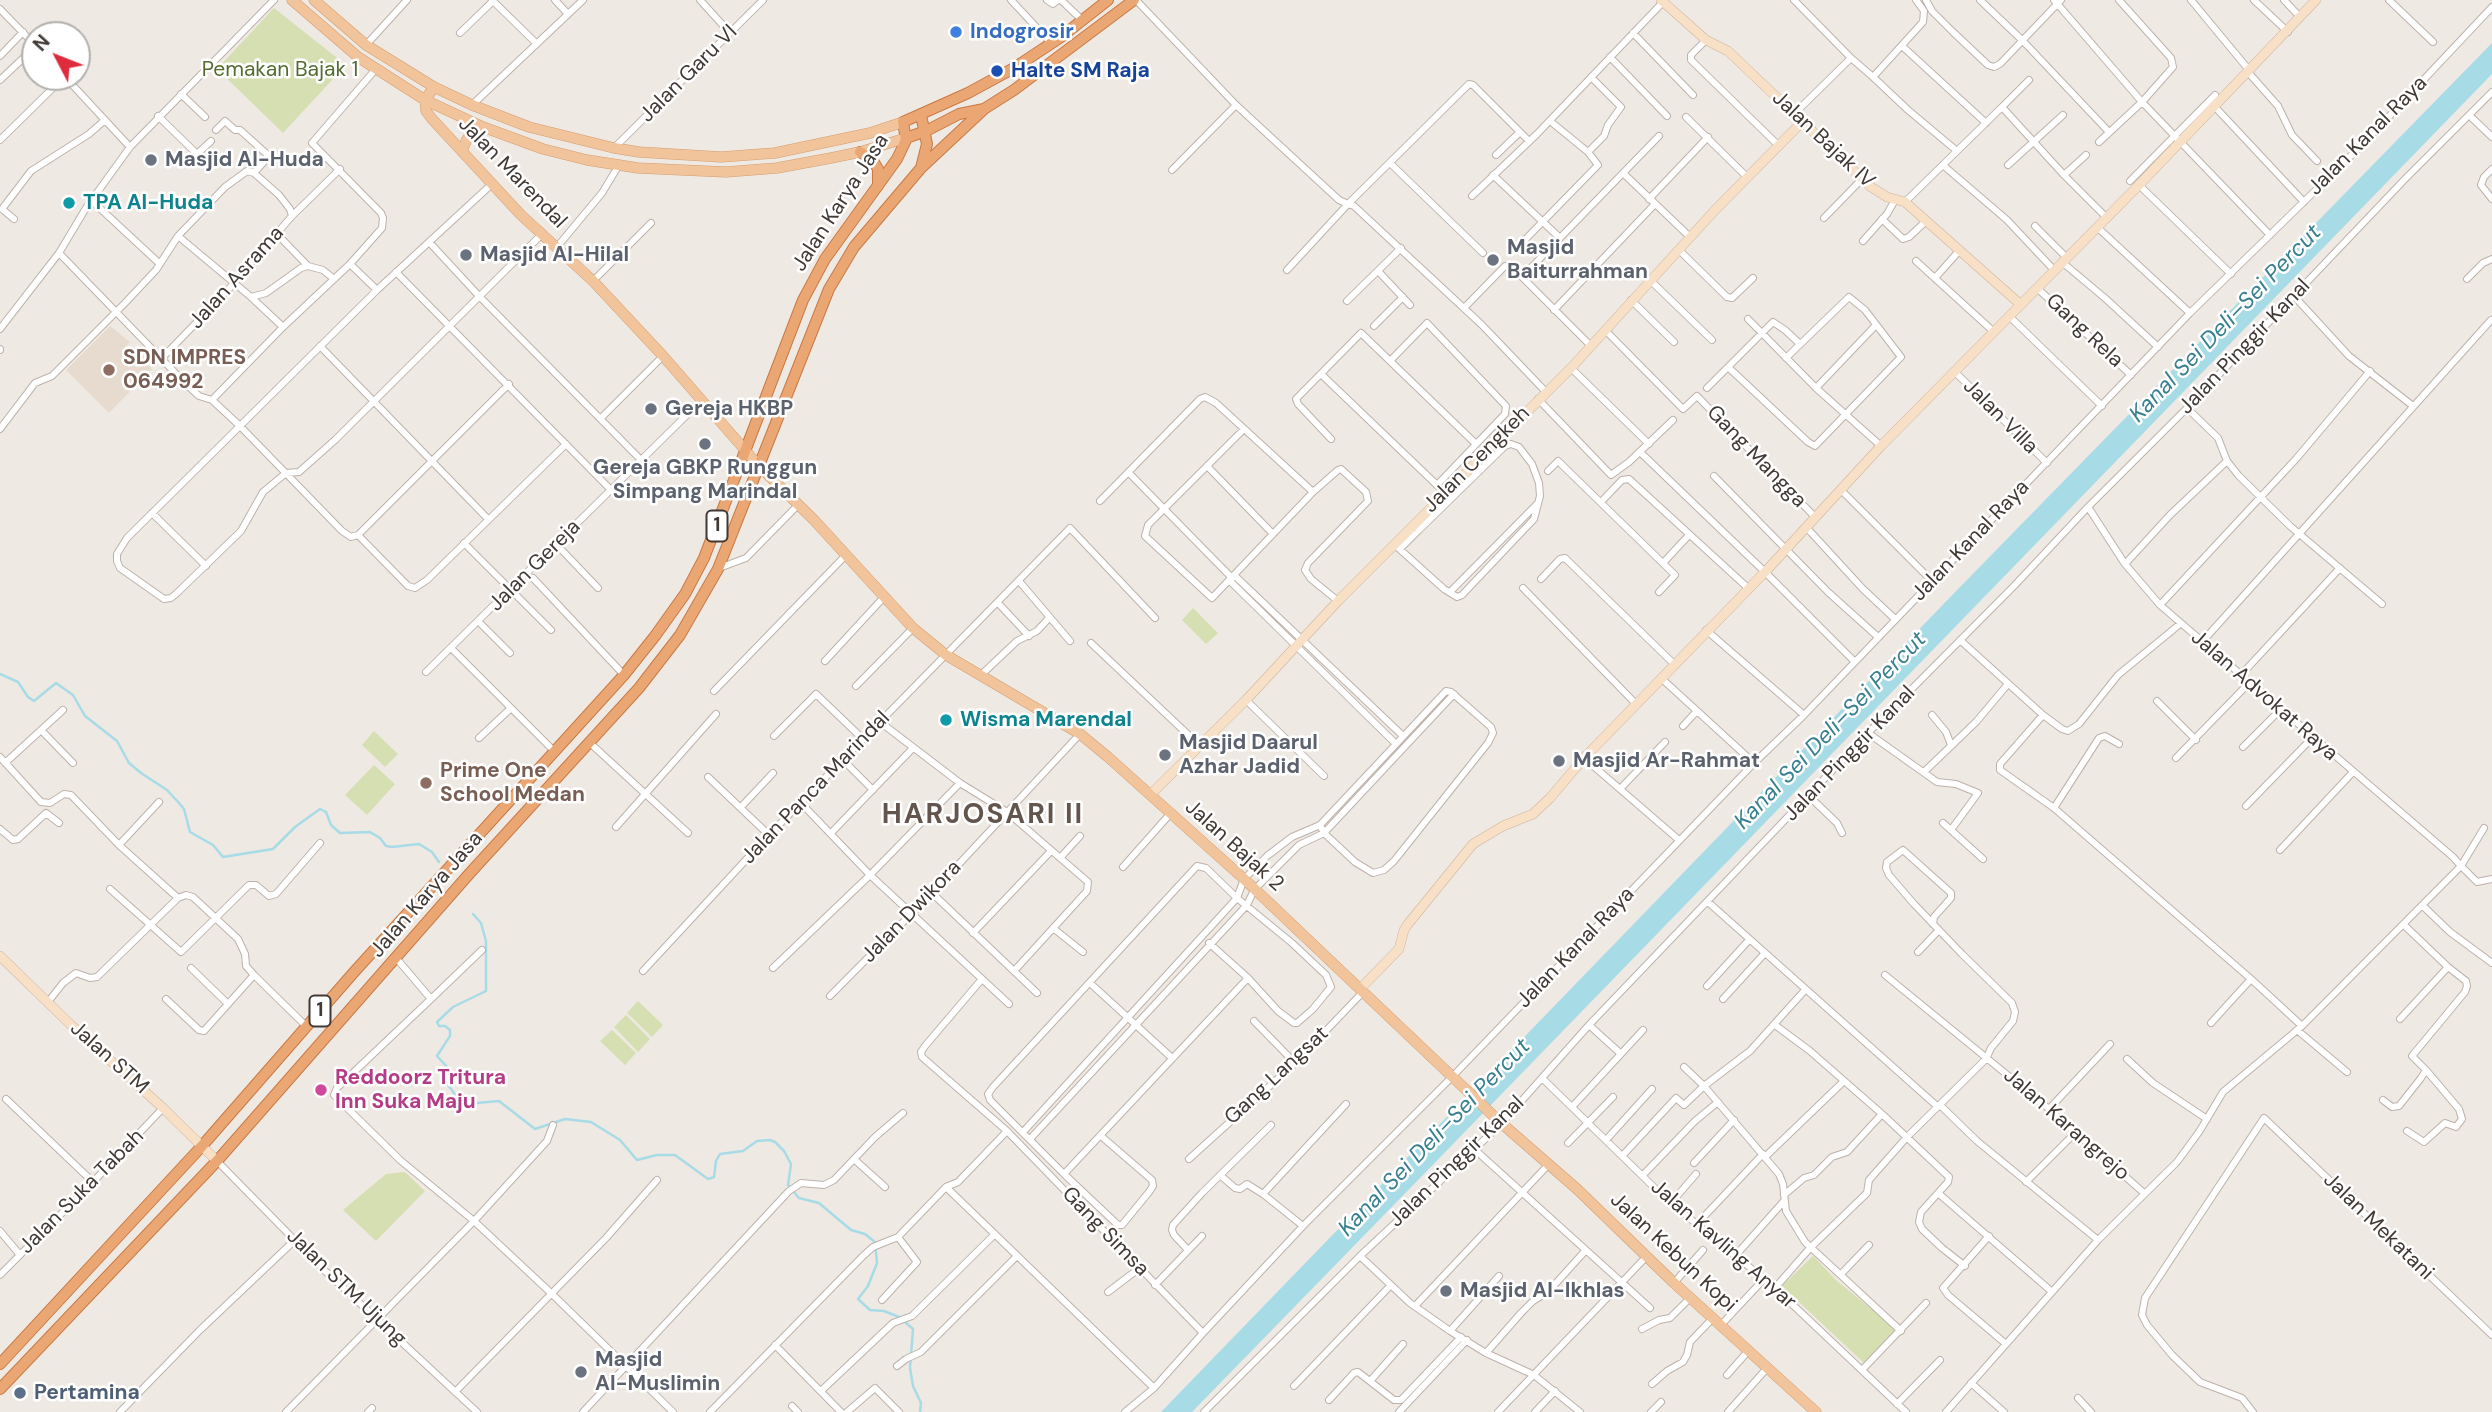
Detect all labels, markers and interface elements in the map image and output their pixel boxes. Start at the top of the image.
place label: Indogrosir [970,19,1074,45]
street label: Jalan Garu VI [635,20,743,128]
north arrow [21,21,91,91]
marker: Indogrosir [948,24,964,40]
text: N [28,29,55,56]
park label: Pemakan Bajak 1 [202,57,358,83]
place label: Halte SM Raja [1011,58,1150,84]
marker: Halte SM Raja [989,63,1005,79]
street label: Jalan Kanal Raya [2303,71,2433,201]
street label: Jalan Bajak IV [1766,86,1880,194]
street label: Jalan Marendal [452,112,572,234]
street label: Jalan Karya Jasa [787,130,895,276]
place label: Masjid Al-Huda [165,147,324,173]
marker: Masjid Al-Huda [143,152,159,168]
place label: TPA Al-Huda [83,190,213,216]
marker: TPA Al-Huda [61,195,77,211]
water label: Kanal Sei Deli–Sei Percut [2124,219,2328,429]
street label: Jalan Asrama [184,221,290,335]
place label: Masjid Baiturrahman [1507,235,1648,285]
place label: Masjid Al-Hilal [480,242,629,268]
marker: Masjid Al-Hilal [458,247,474,263]
marker: Masjid Baiturrahman [1485,252,1501,268]
street label: Jalan Pinggir Kanal [2174,274,2316,420]
street label: Gang Rela [2040,289,2128,373]
place label: SDN IMPRES 064992 [123,345,246,395]
marker: SDN IMPRES 064992 [101,362,117,378]
street label: Jalan Villa [1957,374,2043,460]
place label: Gereja HKBP [665,396,793,422]
marker: Gereja HKBP [643,401,659,417]
street label: Jalan Cengkeh [1418,401,1536,519]
street label: Gang Mangga [1701,401,1811,513]
marker: Gereja GBKP Runggun Simpang Marindal [697,436,713,452]
place label: Gereja GBKP Runggun Simpang Marindal [593,455,817,505]
street label: Jalan Kanal Raya [1907,475,2035,607]
road number: 1 [706,510,728,541]
street label: Jalan Gereja [484,515,586,617]
street label: Jalan Advokat Raya [2185,625,2343,767]
water label: Kanal Sei Deli–Sei Percut [1729,626,1933,836]
street label: Jalan Pinggir Kanal [1779,681,1921,827]
street label: Jalan Panca Marindal [736,706,896,870]
place label: Wisma Marendal [960,707,1132,733]
marker: Wisma Marendal [938,712,954,728]
place label: Masjid Daarul Azhar Jadid [1179,730,1318,780]
marker: Masjid Daarul Azhar Jadid [1157,747,1173,763]
place label: Masjid Ar-Rahmat [1573,748,1760,774]
marker: Masjid Ar-Rahmat [1551,753,1567,769]
place label: Prime One School Medan [440,758,585,808]
marker: Prime One School Medan [418,775,434,791]
street label: Jalan Bajak 2 [1179,795,1289,897]
district label: HARJOSARI II [883,799,1083,833]
street label: Jalan Karya Jasa [365,827,489,963]
street label: Jalan Dwikora [857,856,967,968]
street label: Jalan Kanal Raya [1512,882,1640,1014]
road number: 1 [310,995,330,1026]
street label: Jalan STM [65,1016,153,1100]
street label: Gang Langsat [1220,1021,1334,1131]
water label: Kanal Sei Deli–Sei Percut [1333,1033,1537,1243]
street label: Jalan Karangrejo [1998,1063,2134,1187]
place label: Reddoorz Tritura Inn Suka Maju [335,1065,506,1115]
marker: Reddoorz Tritura Inn Suka Maju [313,1082,329,1098]
street label: Jalan Pinggir Kanal [1384,1091,1530,1233]
street label: Jalan Suka Tabah [15,1125,149,1259]
street label: Jalan Mekatani [2318,1168,2438,1286]
street label: Jalan Kavling Anyar [1645,1175,1801,1315]
street label: Gang Simsa [1056,1182,1154,1282]
street label: Jalan Kebun Kopi [1604,1188,1742,1318]
street label: Jalan STM Ujung [281,1224,411,1352]
place label: Masjid Al-Ikhlas [1460,1278,1625,1304]
marker: Masjid Al-Ikhlas [1438,1283,1454,1299]
place label: Masjid Al-Muslimin [595,1347,720,1397]
marker: Masjid Al-Muslimin [573,1364,589,1380]
place label: Pertamina [34,1380,140,1406]
marker: Pertamina [12,1385,28,1401]

